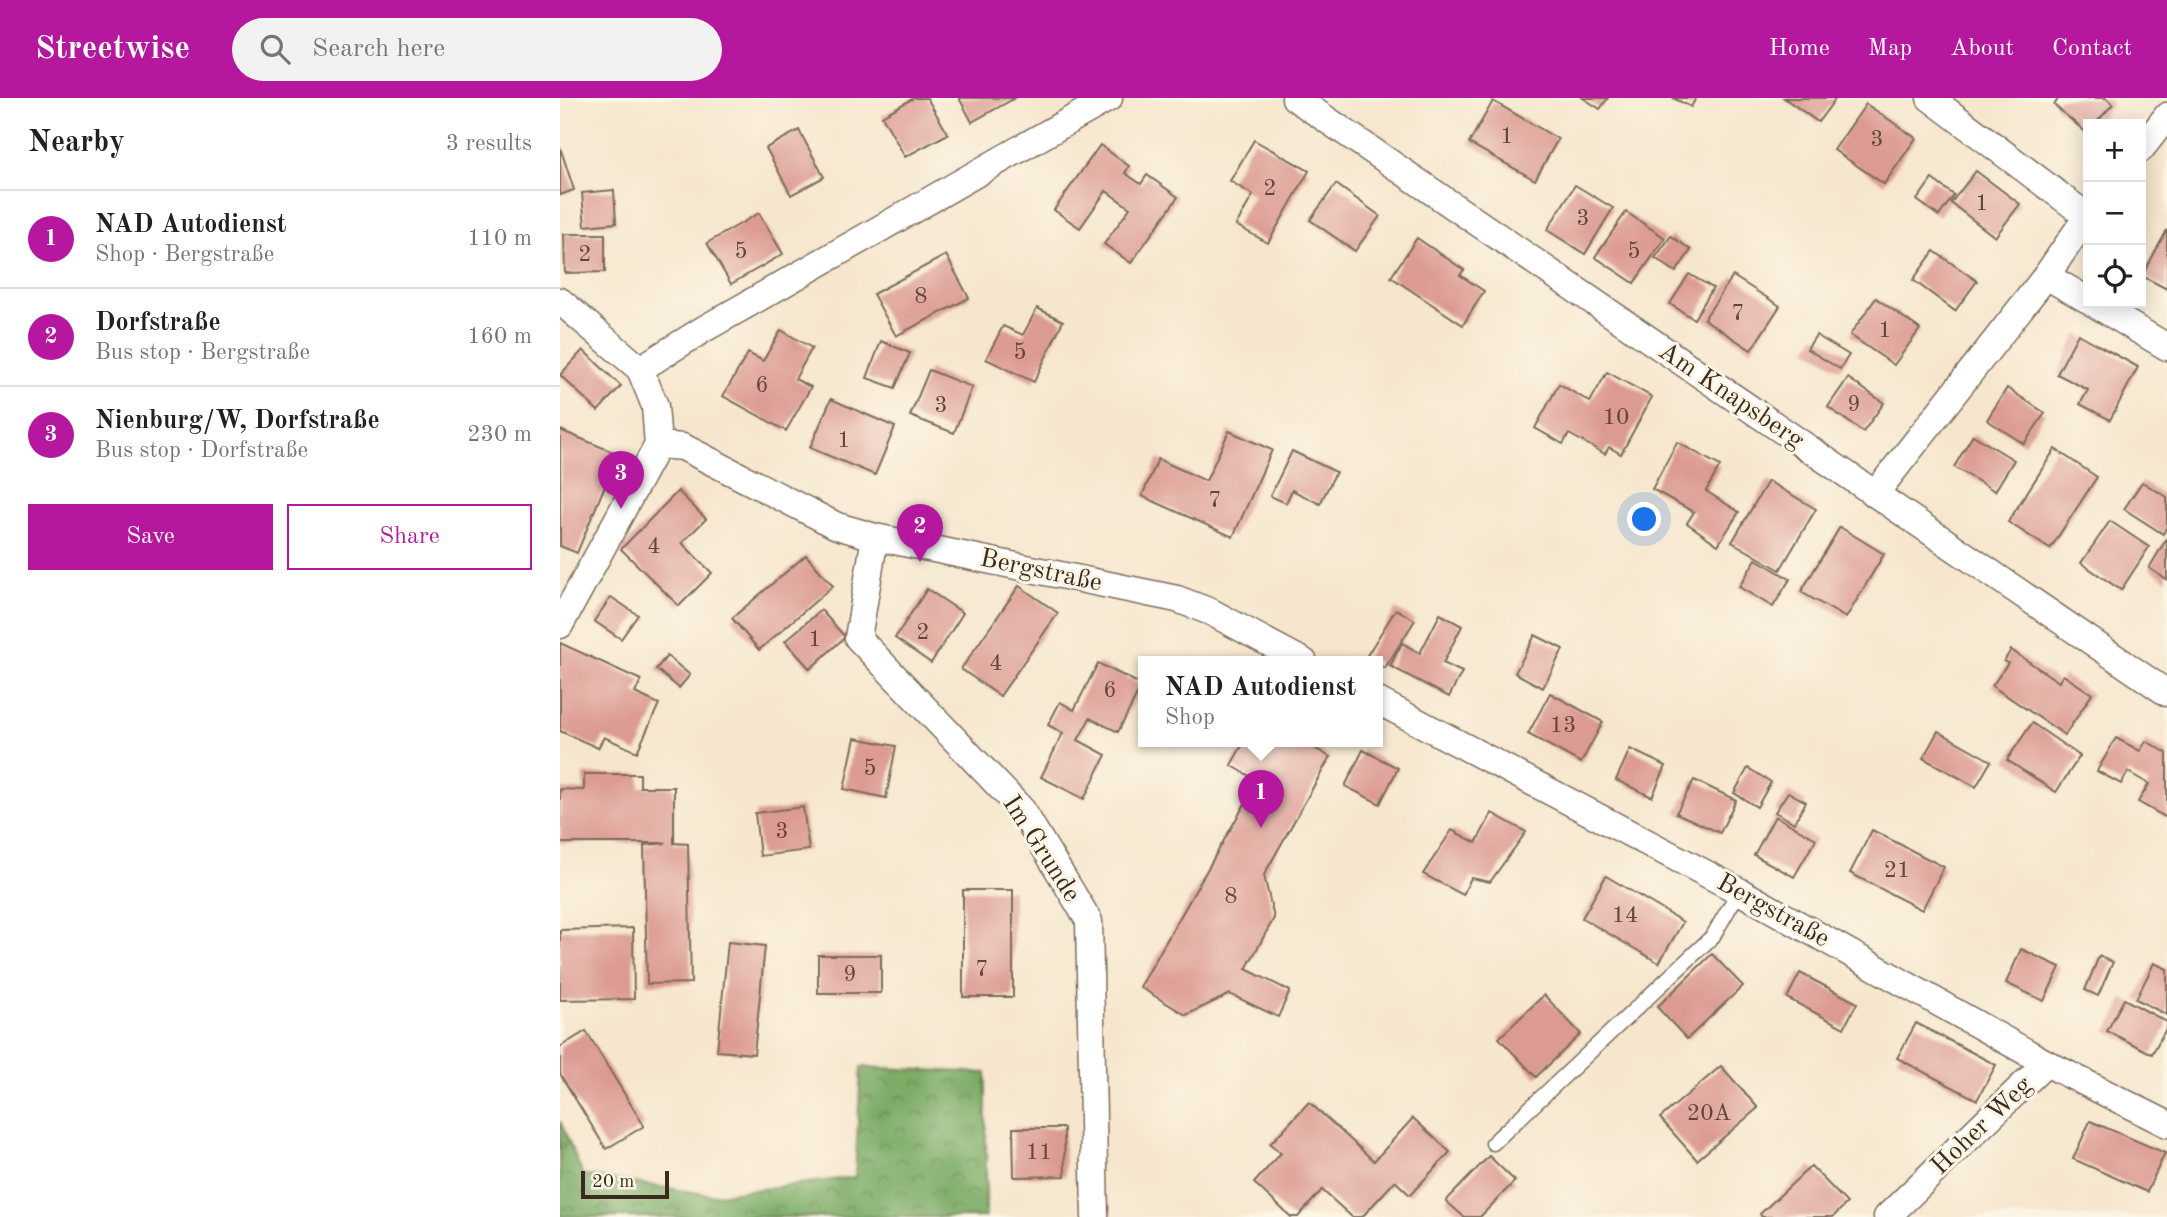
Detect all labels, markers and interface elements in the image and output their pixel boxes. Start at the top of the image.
search box [232,18,722,81]
icon: search [256,30,294,68]
text: Streetwise [35,33,190,66]
text: Search here [312,36,445,62]
text: Home [1769,37,1830,61]
text: Map [1868,37,1912,61]
text: About [1950,37,2014,61]
text: Contact [2052,37,2132,61]
map controls [2083,119,2146,308]
button: + [2083,119,2146,182]
house number: 1 [1500,125,1514,148]
text: Nearby [28,128,125,158]
house number: 3 [1870,128,1884,151]
text: 3 results [446,132,532,155]
house number: 2 [1263,177,1277,200]
button: − [2083,182,2146,245]
house number: 1 [1975,192,1989,215]
house number: 3 [1576,207,1590,230]
text: NAD Autodienst [95,212,286,238]
text: 1 [44,227,58,250]
text: 110 m [467,227,532,250]
house number: 5 [734,240,748,263]
house number: 5 [1627,240,1641,263]
text: Shop · Bergstraße [95,243,274,266]
house number: 2 [578,243,592,266]
button: locate [2083,245,2146,308]
house number: 8 [914,285,928,308]
house number: 7 [1731,302,1745,325]
text: Dorfstraße [95,310,221,336]
house number: 1 [1878,319,1892,342]
text: 2 [44,325,58,348]
text: 160 m [467,325,532,348]
street label: Am Knapsberg [1654,338,1808,454]
text: Bus stop · Bergstraße [95,341,310,364]
house number: 5 [1013,341,1027,364]
house number: 6 [755,374,769,397]
house number: 9 [1847,393,1861,416]
house number: 3 [934,394,948,417]
house number: 10 [1603,406,1629,429]
text: Nienburg/W, Dorfstraße [95,408,380,434]
text: 3 [44,423,58,446]
text: 230 m [467,423,532,446]
house number: 1 [837,429,851,452]
text: Bus stop · Dorfstraße [95,439,308,462]
pin: 3 [598,451,644,509]
house number: 7 [1208,489,1222,512]
your location [1627,502,1661,536]
button: Save [28,504,273,570]
button: Share [287,504,532,570]
pin: 2 [897,504,943,562]
house number: 4 [647,535,661,558]
street label: Bergstraße [978,545,1104,597]
house number: 2 [916,621,930,644]
house number: 1 [808,628,822,651]
house number: 4 [989,652,1003,675]
popup [1138,656,1383,747]
text: NAD Autodienst [1165,675,1356,701]
house number: 6 [1103,679,1117,702]
text: Shop [1165,706,1215,729]
house number: 13 [1550,714,1576,737]
house number: 5 [863,757,877,780]
pin: 1 [1238,770,1284,828]
street label: Im Grunde [997,791,1085,907]
house number: 3 [775,820,789,843]
house number: 21 [1884,859,1910,882]
street label: Bergstraße [1712,870,1834,952]
house number: 8 [1224,885,1238,908]
house number: 14 [1612,904,1638,927]
house number: 7 [975,958,989,981]
house number: 9 [843,963,857,986]
street label: Hoher Weg [1927,1072,2037,1180]
house number: 20A [1687,1102,1732,1125]
house number: 11 [1026,1141,1052,1164]
scale bar [581,1168,668,1200]
text: 20 m [592,1173,634,1192]

